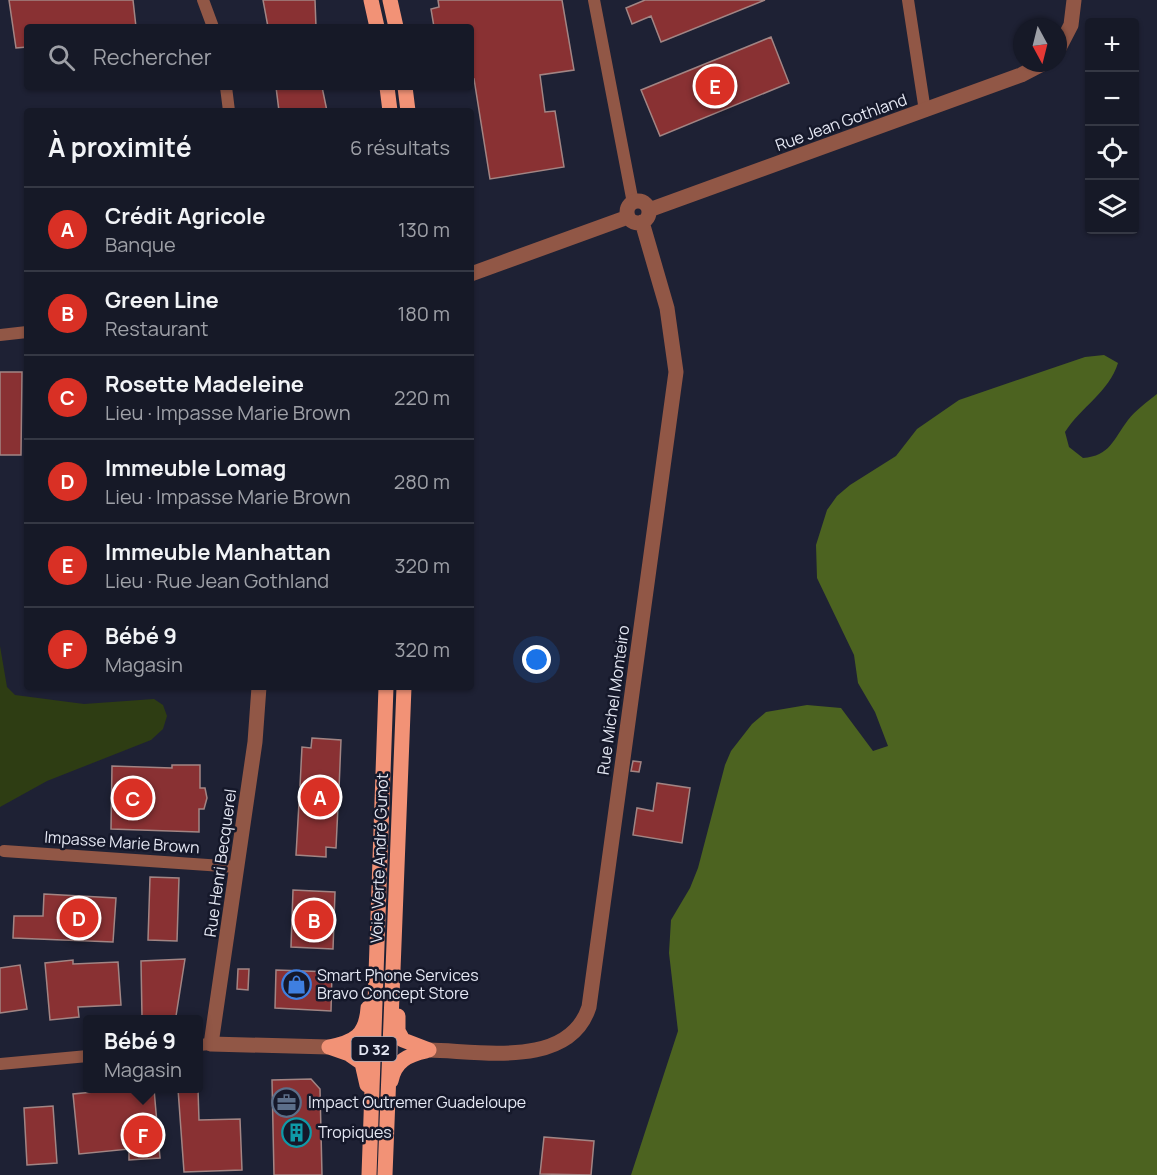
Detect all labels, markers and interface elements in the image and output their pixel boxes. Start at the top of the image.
north arrow [1013,18,1067,72]
map controls [1085,18,1139,234]
button: + [1085,18,1139,72]
search box [24,24,474,90]
icon: search [45,41,78,74]
text: Rechercher [93,42,212,72]
pin: E [696,64,734,109]
button: − [1085,72,1139,126]
street label: Rue Jean Gothland [772,88,910,156]
button: locate [1085,126,1139,180]
text: À proximité [48,129,192,165]
text: 6 résultats [350,134,450,161]
button: layers [1085,180,1139,234]
text: Crédit Agricole [105,201,266,231]
text: A [61,216,74,243]
text: 130 m [398,216,450,243]
text: Banque [105,231,176,258]
text: Green Line [105,285,219,315]
text: B [61,300,74,327]
text: 180 m [397,300,450,327]
text: Restaurant [105,315,209,342]
text: Rosette Madeleine [105,369,304,399]
text: C [60,384,75,411]
text: 220 m [394,384,450,411]
text: Lieu · Impasse Marie Brown [105,399,351,426]
text: Immeuble Lomag [105,453,286,483]
text: D [60,468,75,495]
text: 280 m [394,468,450,495]
text: Lieu · Impasse Marie Brown [105,483,351,510]
text: Immeuble Manhattan [105,537,331,567]
text: E [62,552,73,579]
text: 320 m [394,552,450,579]
text: Lieu · Rue Jean Gothland [105,567,329,594]
text: Bébé 9 [105,621,177,651]
street label: Rue Michel Monteiro [592,624,634,776]
text: F [62,636,73,663]
text: 320 m [394,636,450,663]
your location [522,645,551,674]
text: Magasin [105,651,183,678]
street label: Voie Verte André Gunot [365,772,393,944]
pin: A [300,774,340,820]
pin: C [114,776,152,820]
street label: Rue Henri Becquerel [199,787,241,939]
street label: Impasse Marie Brown [44,826,200,858]
pin: D [60,896,98,940]
pin: B [294,898,334,942]
place label: Smart Phone Services Bravo Concept Store [317,964,479,1004]
shop icon: Smart Phone Services Bravo Concept Store [280,968,312,1000]
popup [83,1015,203,1093]
text: Bébé 9 [104,1026,176,1056]
road number: D 32 [352,1037,397,1061]
text: Magasin [104,1056,182,1083]
office icon: Impact Outremer Guadeloupe [271,1086,303,1118]
place label: Impact Outremer Guadeloupe [308,1091,526,1113]
pin: F [124,1112,162,1158]
building icon: Tropiques [281,1116,313,1148]
place label: Tropiques [318,1121,392,1143]

